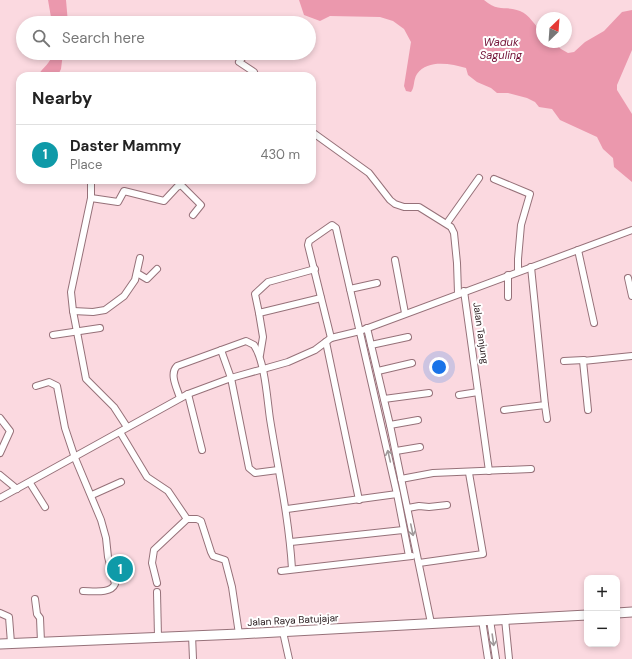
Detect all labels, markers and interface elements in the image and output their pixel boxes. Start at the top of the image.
north arrow [536,12,572,48]
search box [16,16,316,60]
icon: search [30,27,52,49]
text: Search here [62,28,145,48]
water label: Waduk Saguling [480,35,523,62]
text: Nearby [32,87,92,109]
text: Daster Mammy [70,136,181,156]
text: 1 [43,146,47,163]
text: 430 m [260,146,300,163]
text: Place [70,156,102,173]
street label: Jalan Tanjung [470,301,492,365]
your location [429,357,449,377]
one-way arrow [384,450,392,463]
one-way arrow [409,523,417,536]
pin: 1 [107,554,133,584]
map controls [584,575,620,647]
button: + [584,575,620,611]
street label: Jalan Raya Batujajar [247,611,339,629]
button: − [584,611,620,647]
one-way arrow [489,633,497,646]

